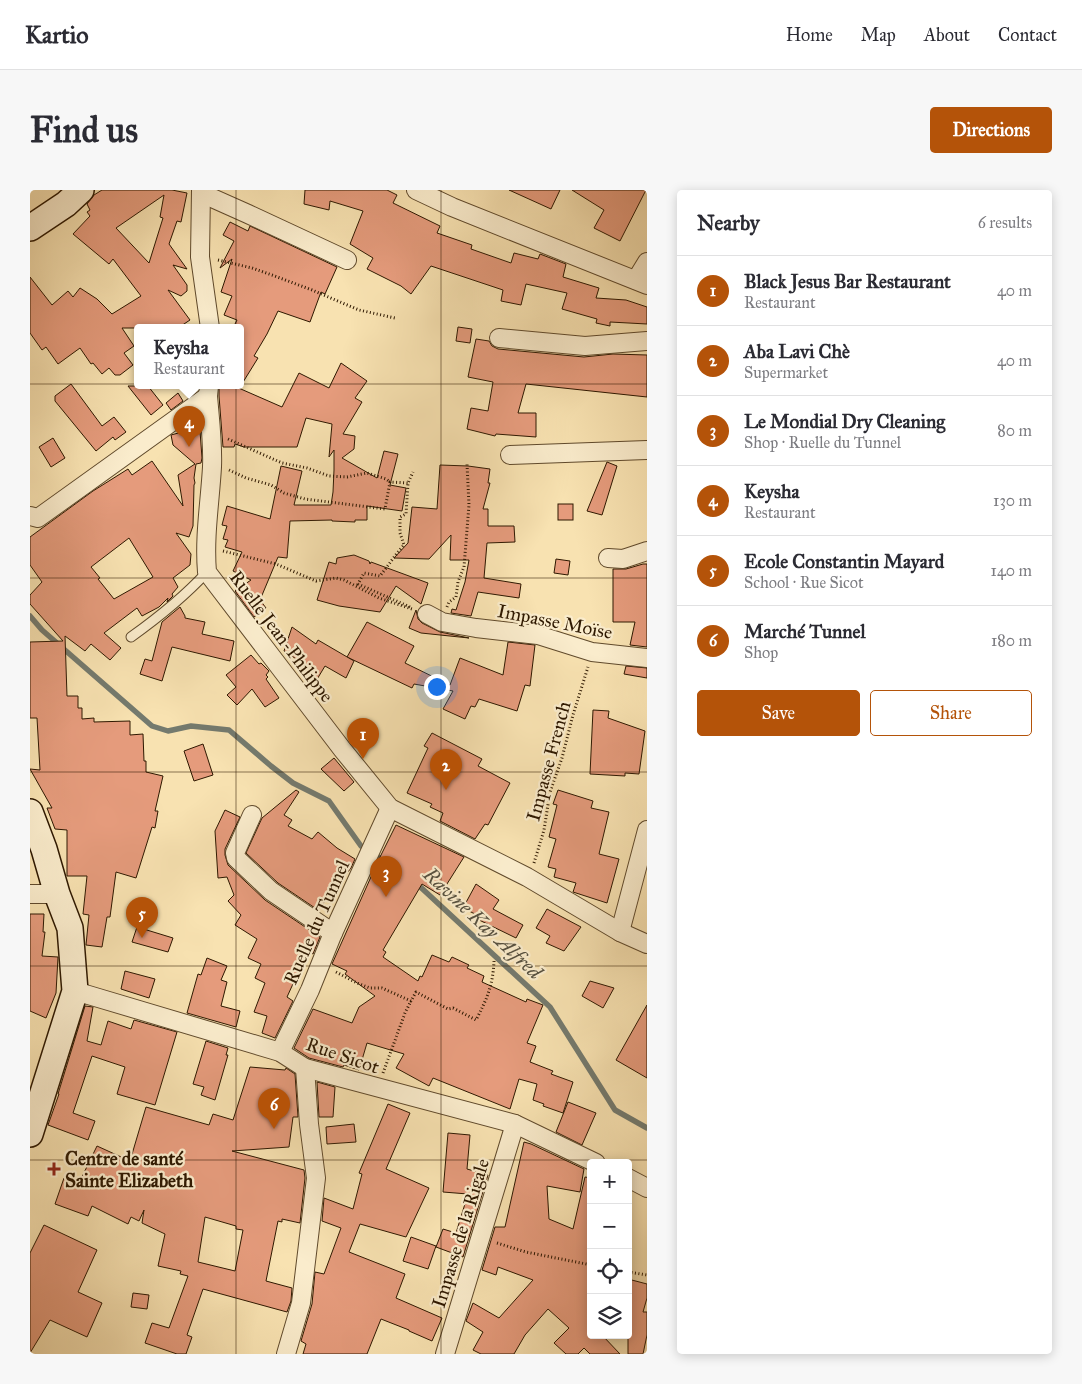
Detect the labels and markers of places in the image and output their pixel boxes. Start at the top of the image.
pin: 4 [173,406,205,447]
pin: 1 [347,718,379,759]
pin: 2 [430,749,462,790]
pin: 3 [370,856,402,897]
pin: 5 [126,897,158,938]
pin: 6 [258,1088,290,1129]
place label: Centre de santé Sainte Elizabeth [65,1147,194,1192]
marker: Centre de santé Sainte Elizabeth [47,1162,61,1176]

